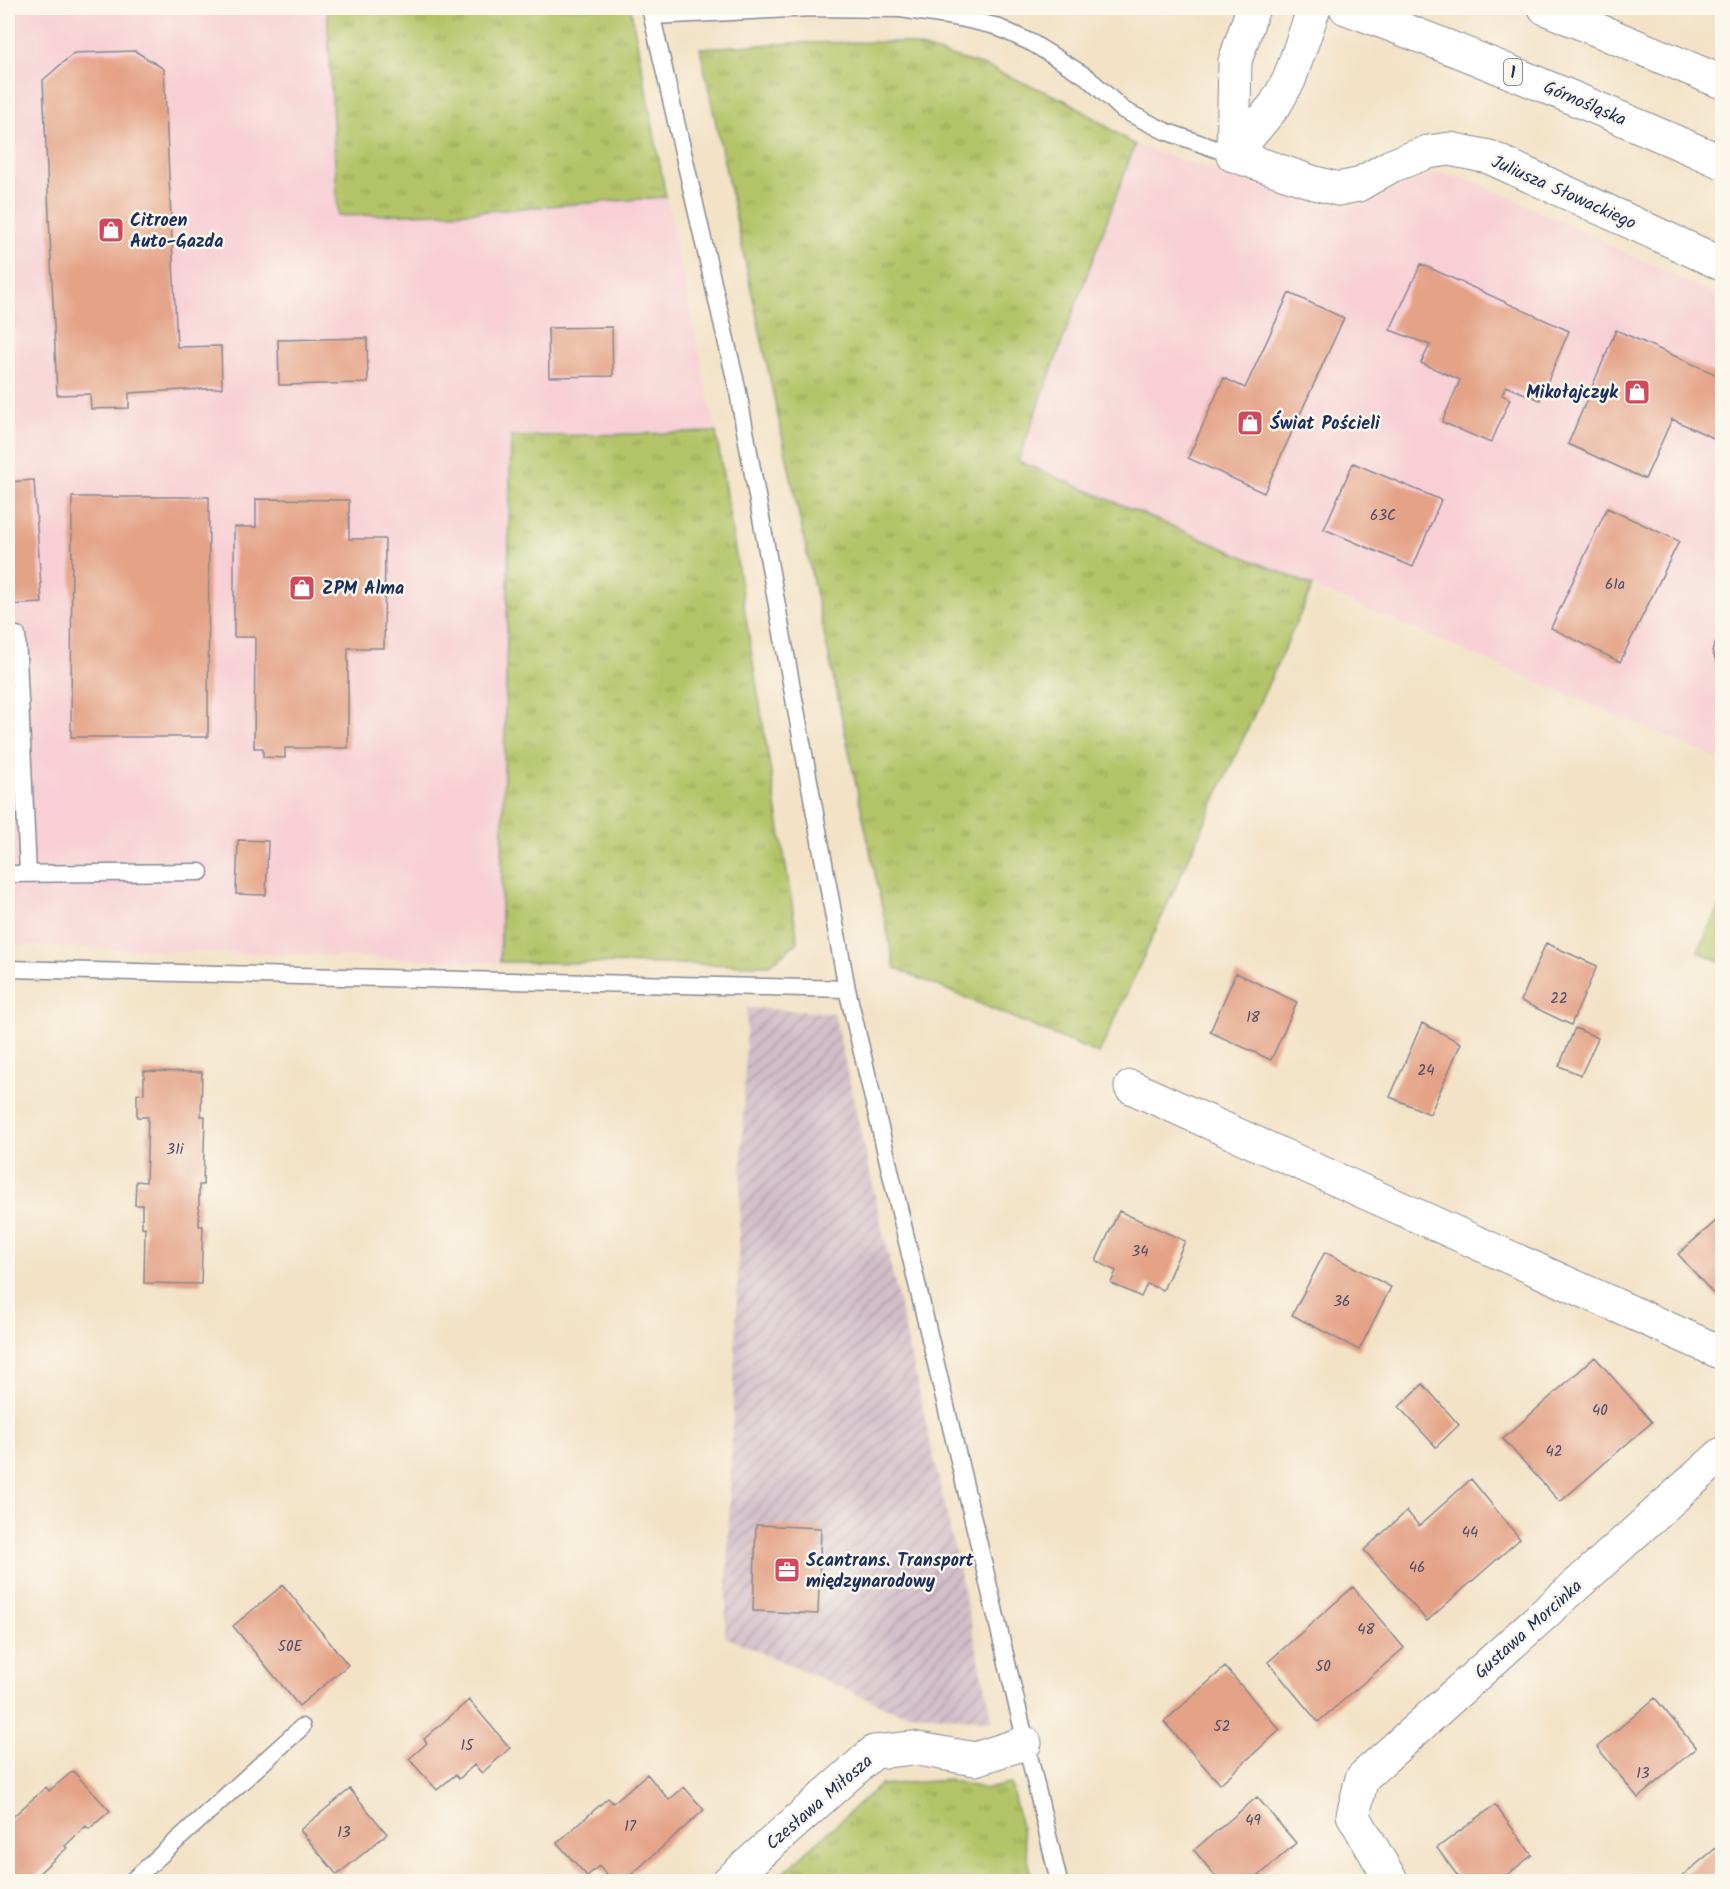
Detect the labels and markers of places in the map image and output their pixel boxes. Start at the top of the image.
place label: Citroen Auto-Gazda [130,207,223,257]
shop icon: Citroen Auto-Gazda [96,215,126,245]
shop icon: Mikołajczyk [1622,377,1652,407]
place label: Mikołajczyk [1526,379,1619,408]
shop icon: Świat Pościeli [1235,408,1265,438]
place label: Świat Pościeli [1270,410,1380,439]
shop icon: ZPM Alma [287,573,317,603]
place label: ZPM Alma [322,575,404,604]
place label: Scantrans. Transport międzynarodowy [806,1547,975,1597]
office icon: Scantrans. Transport międzynarodowy [772,1555,802,1585]

